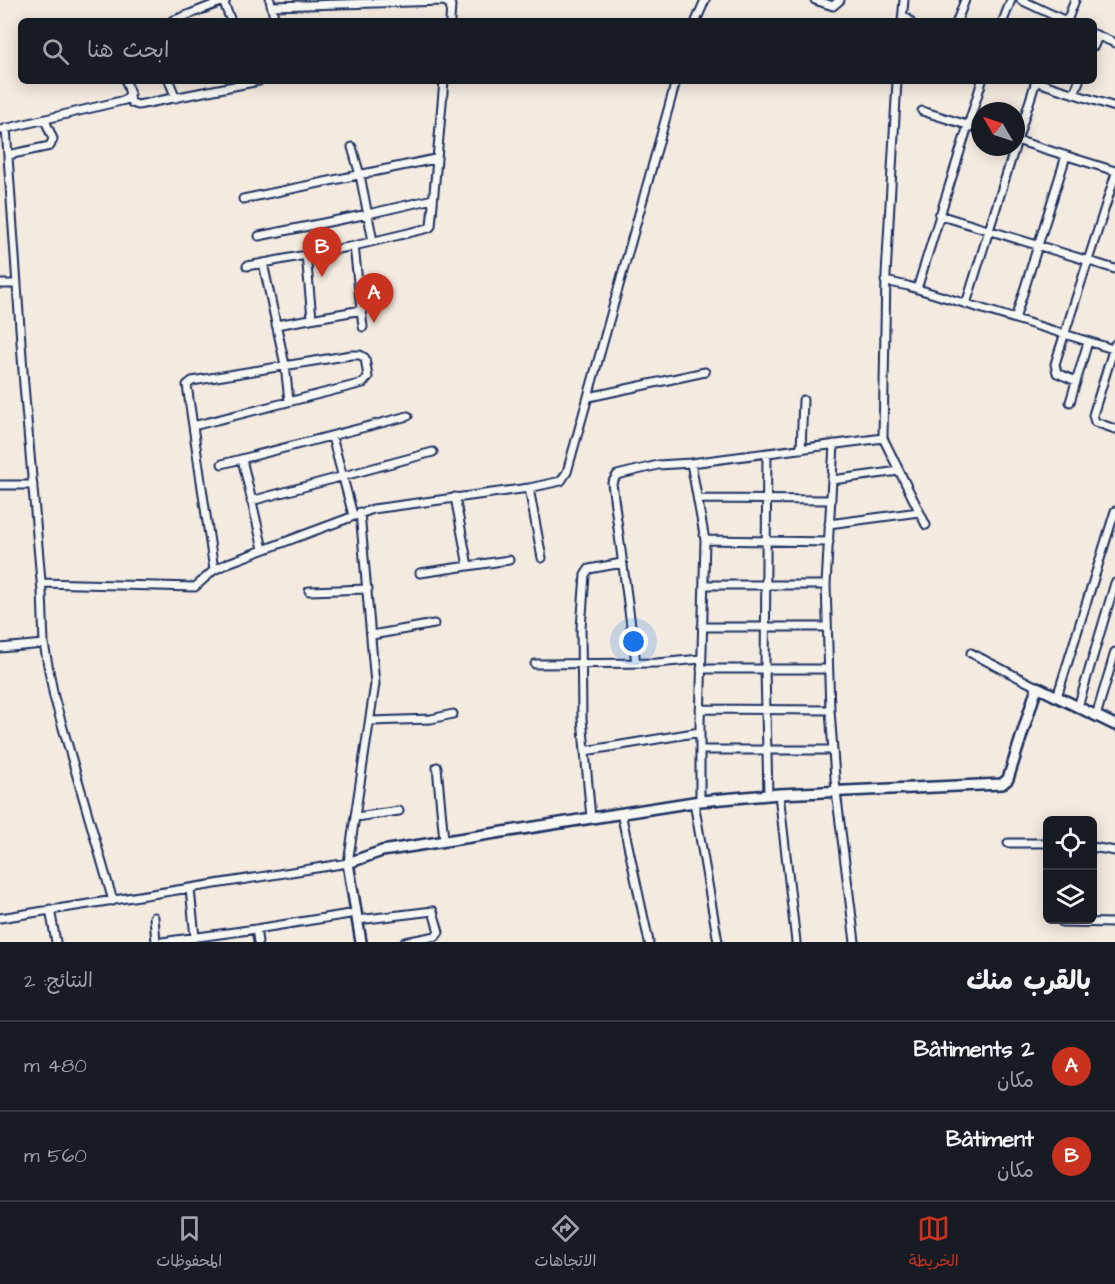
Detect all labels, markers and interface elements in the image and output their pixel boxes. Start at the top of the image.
search box [18,18,1097,84]
icon: search [39,35,72,68]
text: ابحث هنا [87,35,169,66]
north arrow [971,102,1025,156]
pin: B [302,228,342,277]
pin: A [354,274,394,323]
your location [619,627,648,656]
map controls [1043,816,1097,924]
button: locate [1043,816,1097,870]
button: layers [1043,870,1097,924]
text: بالقرب منك [967,963,1091,999]
text: النتائج: 2 [24,967,93,995]
text: 2 Bâtiments [914,1034,1034,1065]
text: 480 m [24,1052,87,1080]
text: A [1065,1052,1078,1080]
text: مكان [997,1067,1034,1095]
text: Bâtiment [946,1124,1034,1155]
text: 560 m [24,1142,87,1170]
text: B [1064,1142,1079,1170]
text: مكان [997,1157,1034,1185]
tab: المحفوظات [156,1212,222,1275]
tab: الاتجاهات [535,1212,596,1275]
tab: الخريطة [909,1212,959,1275]

